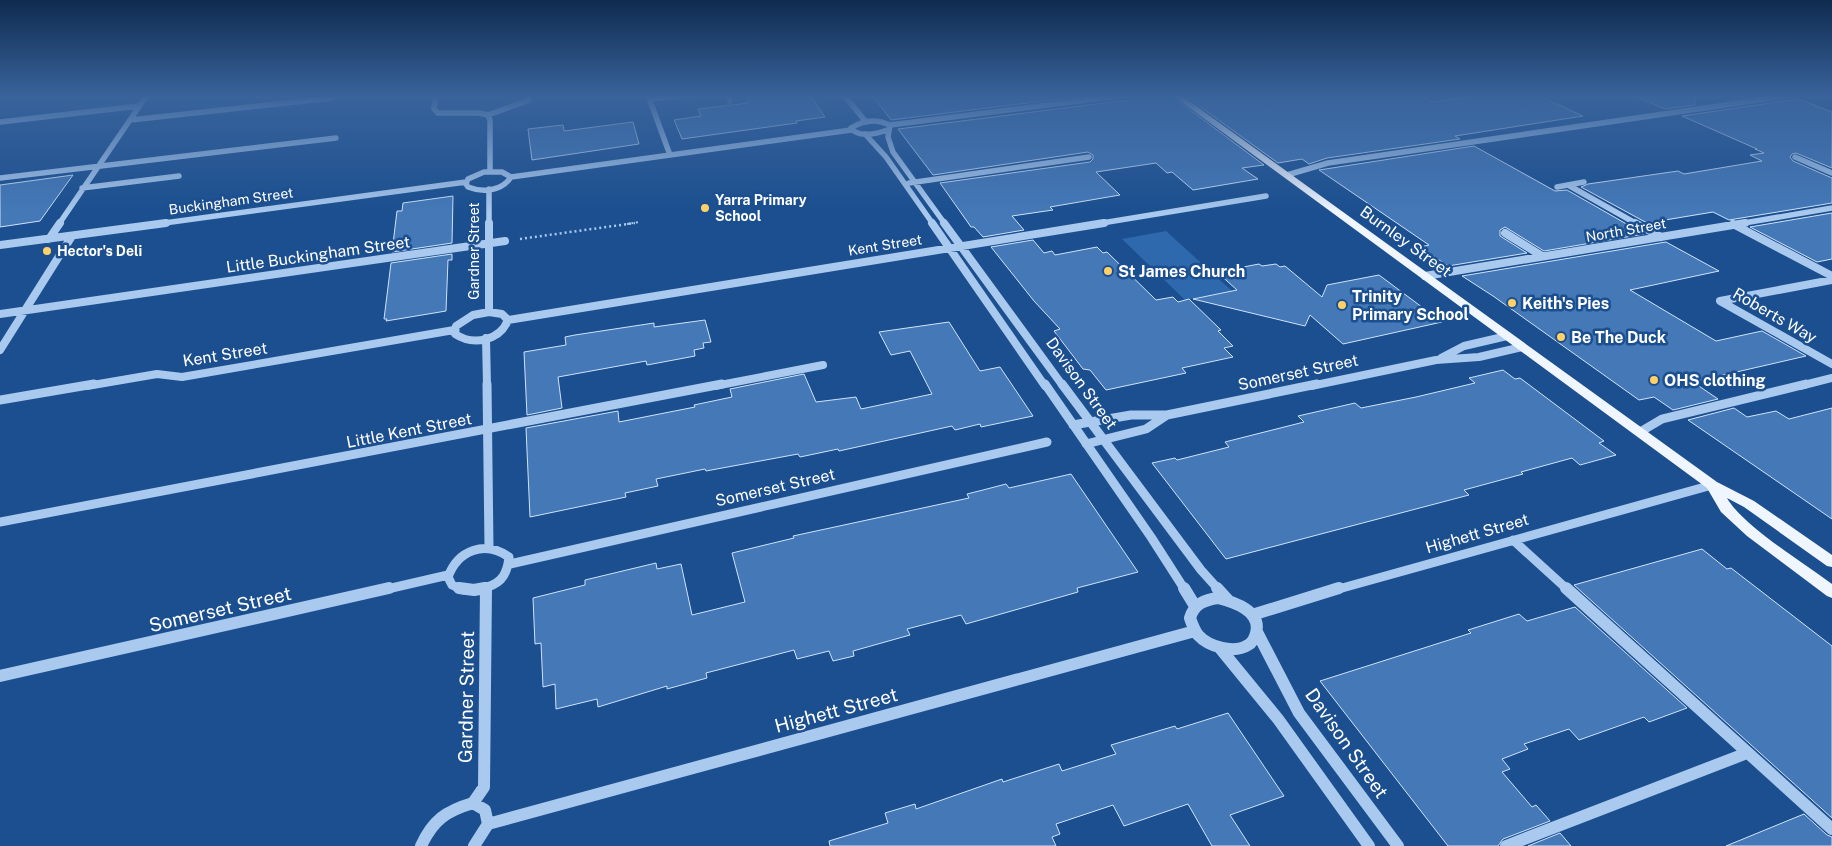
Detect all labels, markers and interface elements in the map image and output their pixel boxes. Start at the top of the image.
street label: Buckingham Street [168,184,294,218]
place label: Yarra Primary School [715,192,807,224]
street label: Gardner Street [466,202,482,300]
marker: Yarra Primary School [699,202,711,214]
street label: Burnley Street [1356,202,1455,281]
street label: North Street [1584,215,1668,245]
street label: Kent Street [847,231,923,259]
street label: Little Buckingham Street [225,232,411,277]
place label: Hector's Deli [57,243,142,259]
marker: Hector's Deli [41,245,53,257]
place label: St James Church [1118,262,1245,281]
marker: St James Church [1102,265,1114,277]
street label: Roberts Way [1729,284,1820,347]
place label: Trinity Primary School [1352,287,1469,324]
place label: Keith's Pies [1522,294,1609,313]
marker: Keith's Pies [1506,297,1518,309]
marker: Trinity Primary School [1336,299,1348,311]
place label: Be The Duck [1571,328,1666,347]
marker: Be The Duck [1555,331,1567,343]
street label: Davison Street [1042,334,1121,433]
street label: Kent Street [181,338,269,371]
street label: Somerset Street [1236,350,1360,395]
place label: OHS clothing [1664,371,1766,390]
marker: OHS clothing [1648,374,1660,386]
street label: Little Kent Street [345,409,473,452]
street label: Somerset Street [713,464,837,511]
street label: Highett Street [1423,510,1531,557]
street label: Somerset Street [147,582,293,636]
street label: Gardner Street [454,631,478,763]
street label: Highett Street [772,683,900,737]
street label: Davison Street [1301,684,1393,802]

